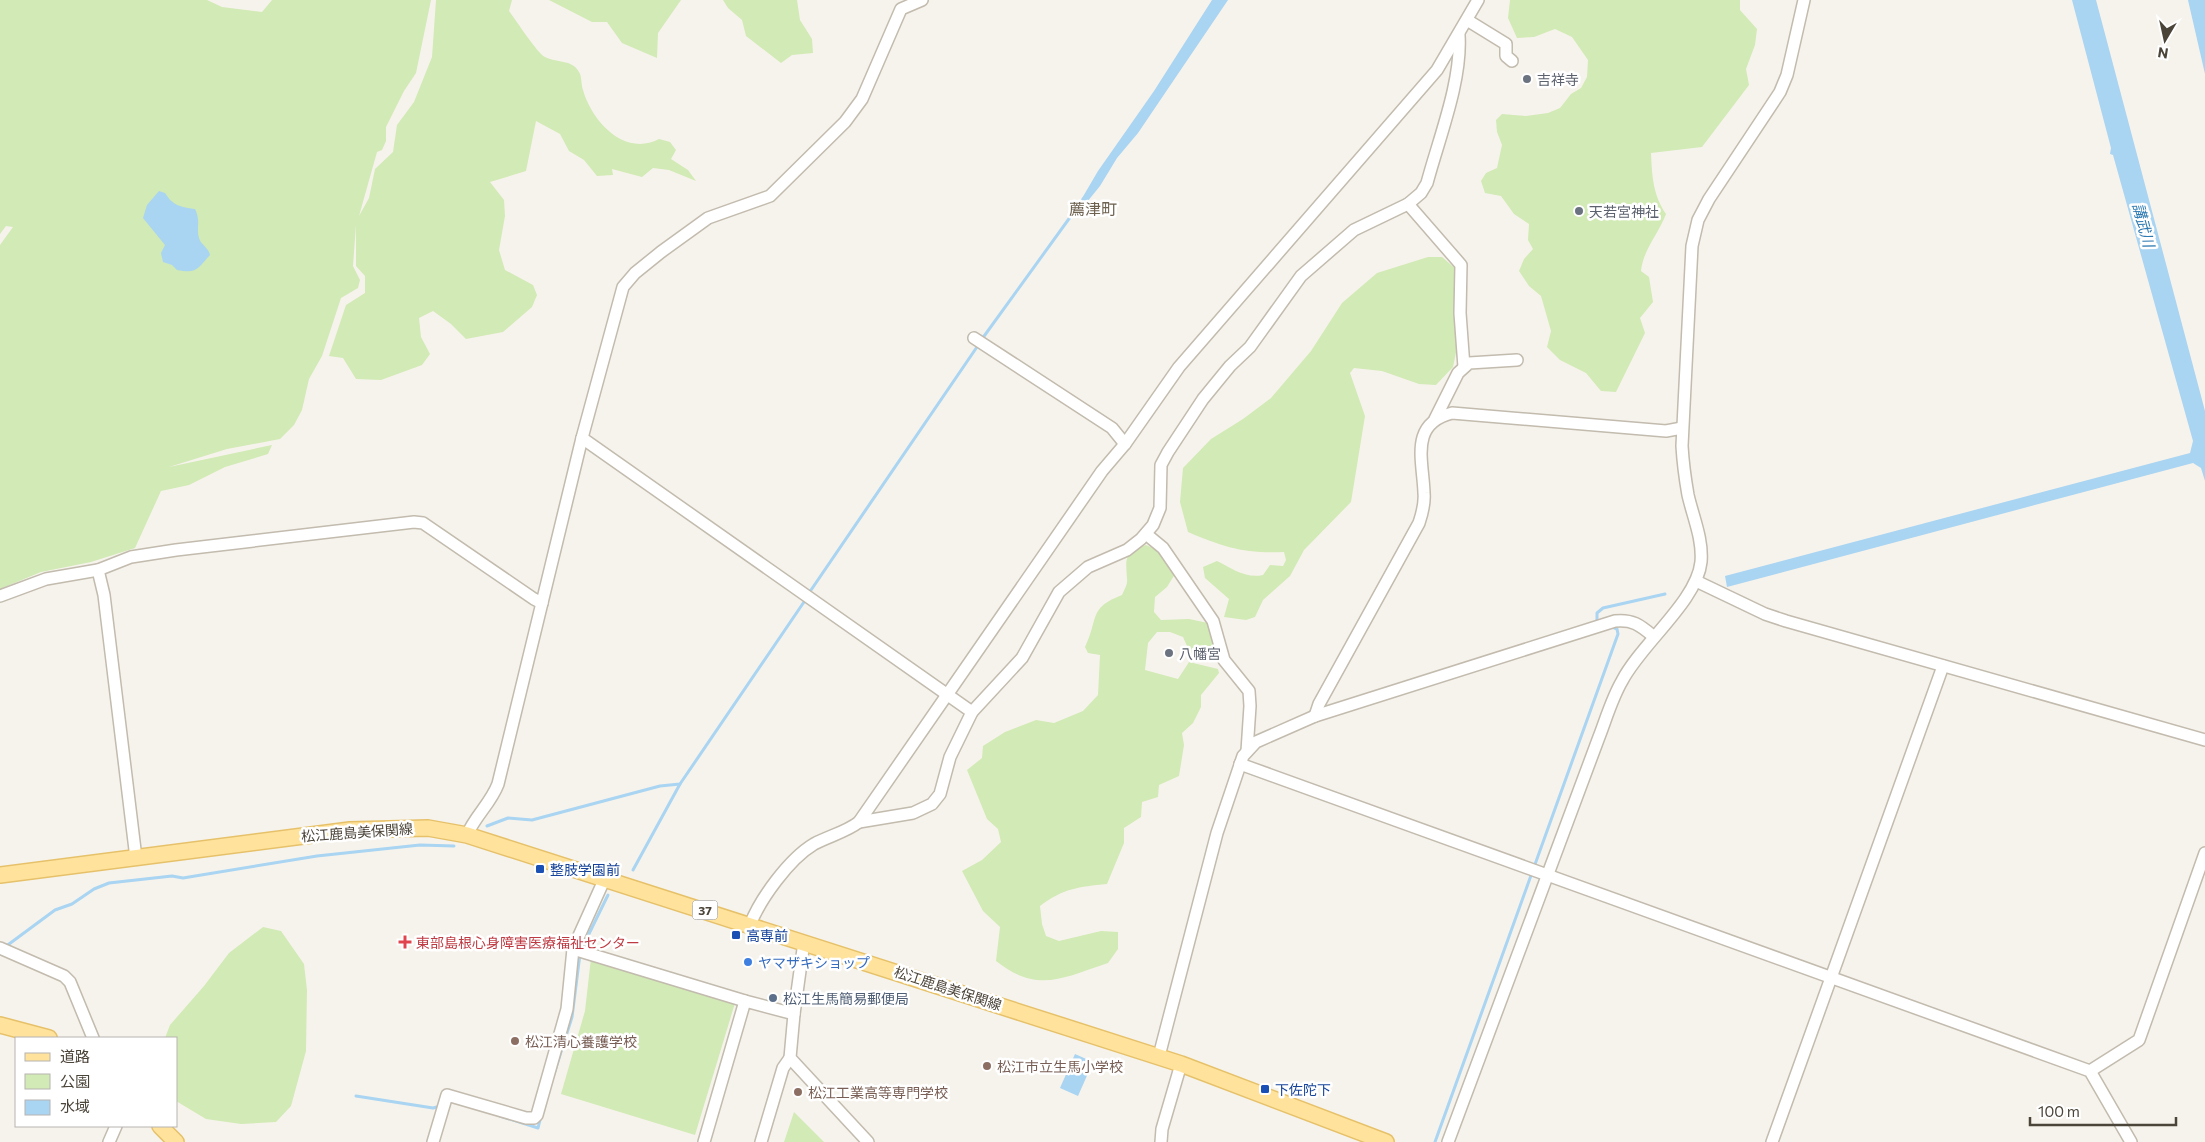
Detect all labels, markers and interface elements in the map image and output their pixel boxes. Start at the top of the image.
north arrow [2140,15,2190,65]
text: N [2156,44,2169,63]
place label: 吉祥寺 [1537,71,1579,88]
marker: 吉祥寺 [1521,73,1533,85]
district label: 薦津町 [1069,199,1117,218]
water label: 講武川 [2129,201,2159,251]
place label: 天若宮神社 [1589,203,1659,220]
marker: 天若宮神社 [1573,205,1585,217]
place label: 八幡宮 [1179,645,1221,662]
marker: 八幡宮 [1163,647,1175,659]
street label: 松江鹿島美保関線 [301,820,413,844]
place label: 整肢学園前 [550,861,620,878]
marker: 整肢学園前 [534,863,546,875]
road number: 37 [692,900,718,920]
place label: 高専前 [746,927,788,944]
marker: 高専前 [730,929,742,941]
place label: 東部島根心身障害医療福祉センター [416,934,640,951]
marker: 東部島根心身障害医療福祉センター [398,935,412,949]
place label: ヤマザキショップ [758,954,870,971]
marker: ヤマザキショップ [742,956,754,968]
street label: 松江鹿島美保関線 [892,963,1004,1013]
place label: 松江生馬簡易郵便局 [783,990,909,1007]
marker: 松江生馬簡易郵便局 [767,992,779,1004]
place label: 松江清心養護学校 [525,1033,637,1050]
marker: 松江清心養護学校 [509,1035,521,1047]
legend [15,1037,178,1127]
text: 道路 [60,1047,90,1065]
place label: 松江市立生馬小学校 [997,1058,1123,1075]
marker: 松江市立生馬小学校 [981,1060,993,1072]
text: 公園 [60,1072,90,1090]
place label: 下佐陀下 [1275,1081,1331,1098]
marker: 下佐陀下 [1259,1083,1271,1095]
place label: 松江工業高等専門学校 [808,1084,948,1101]
marker: 松江工業高等専門学校 [792,1086,804,1098]
scale bar [2030,1094,2176,1126]
text: 水域 [60,1097,90,1115]
text: 100 m [2038,1102,2080,1120]

